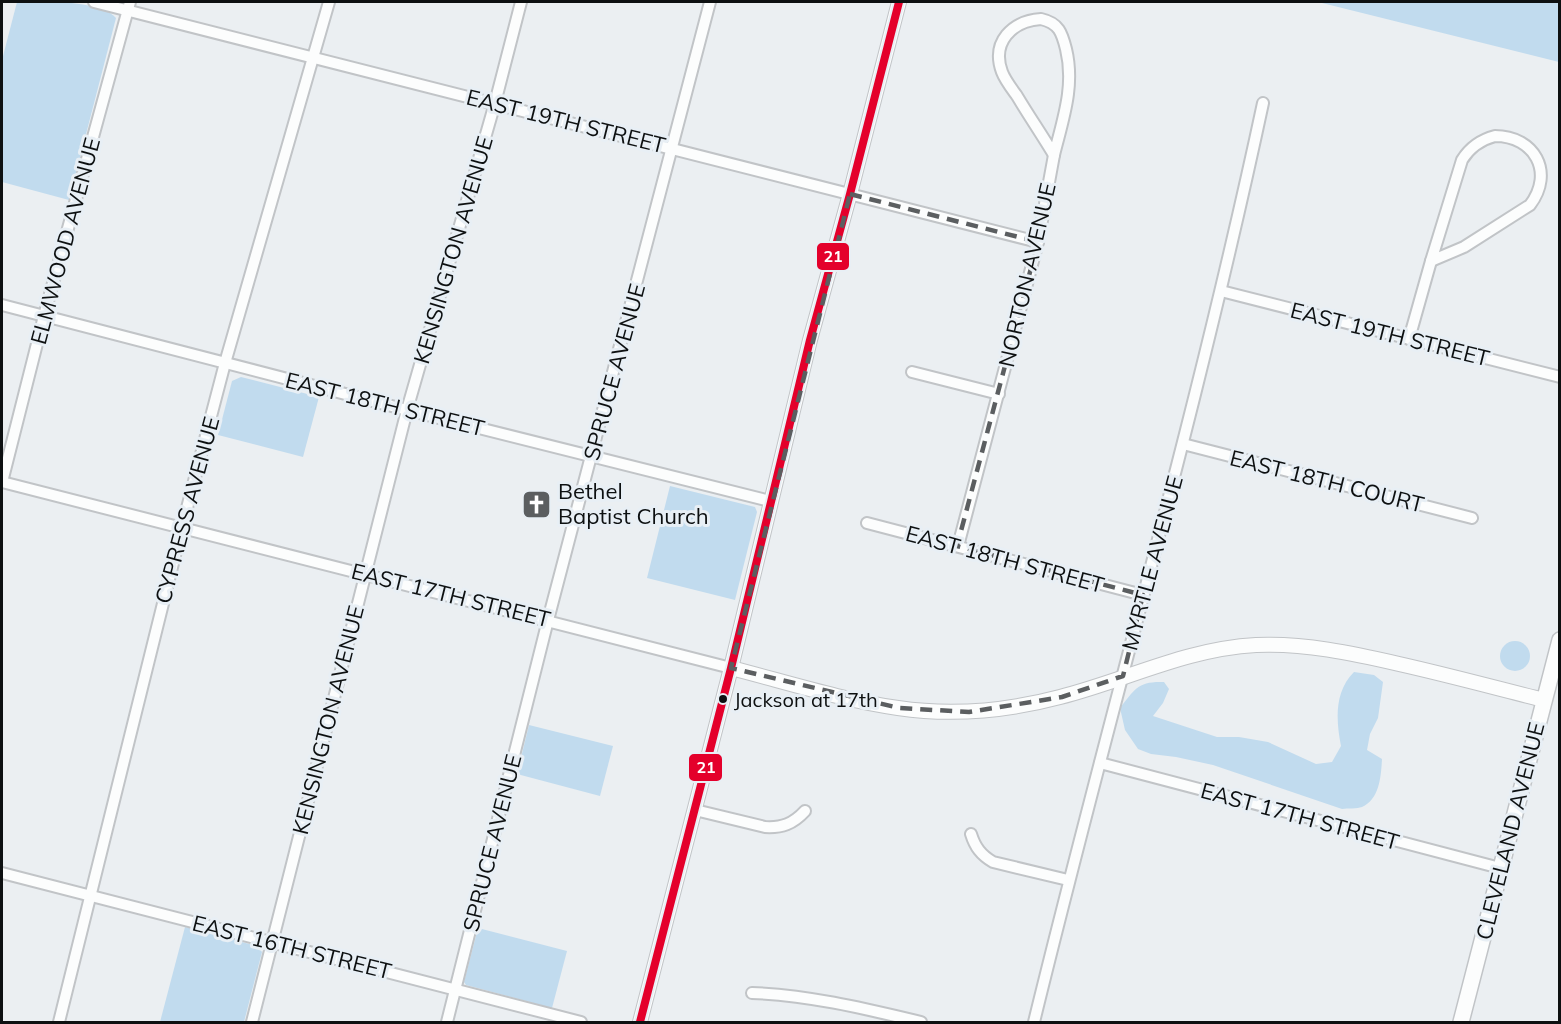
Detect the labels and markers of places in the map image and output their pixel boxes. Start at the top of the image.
place label: Bethel Baptist Church [558,477,709,530]
church icon: Bethel Baptist Church [521,488,553,520]
place label: Jackson at 17th [734,687,878,712]
marker: Jackson at 17th [717,693,729,705]

